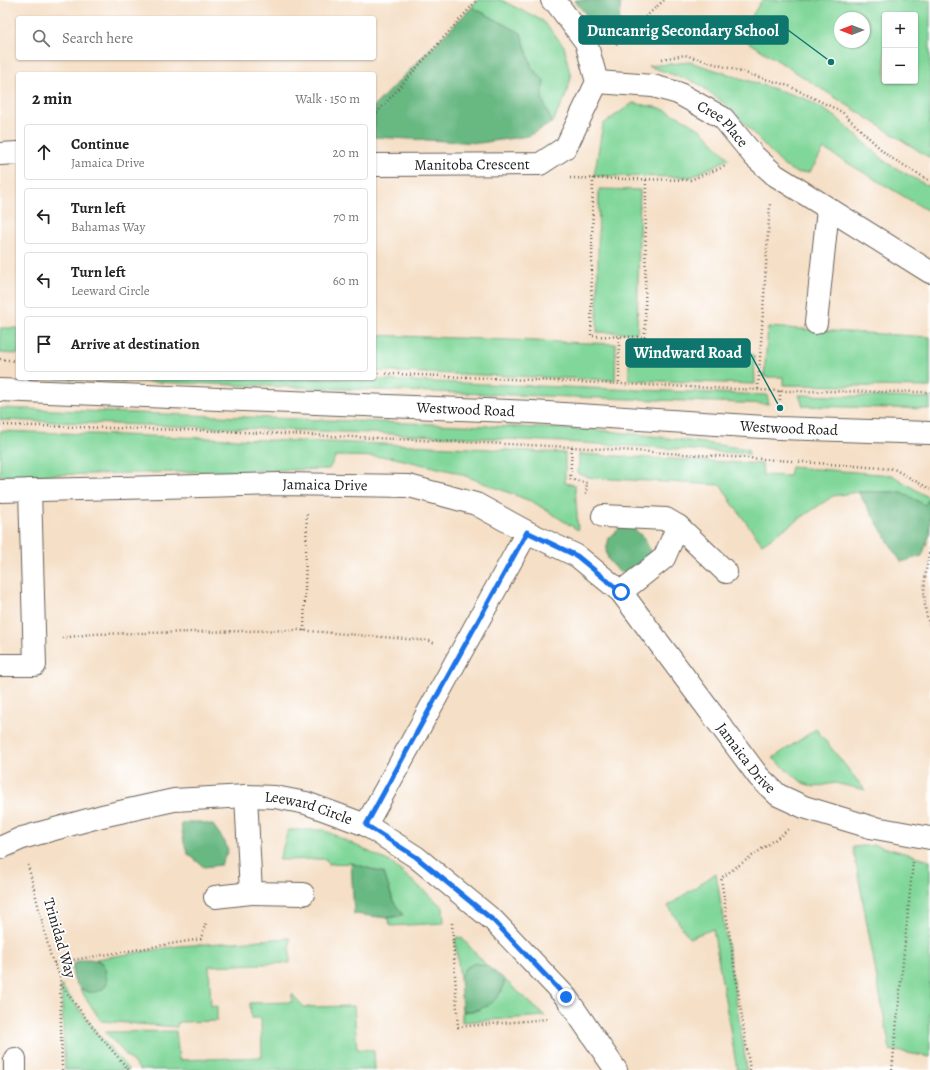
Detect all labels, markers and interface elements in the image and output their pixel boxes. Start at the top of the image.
north arrow [834,12,870,48]
map controls [882,12,918,84]
button: + [882,12,918,48]
search box [16,16,376,60]
callout: Duncanrig Secondary School [579,16,788,44]
text: Duncanrig Secondary School [587,20,780,42]
icon: search [30,27,52,49]
text: Search here [62,28,133,48]
button: − [882,48,918,84]
text: 2 min [32,87,72,110]
text: Walk · 150 m [295,90,360,107]
street label: Cree Place [694,96,753,152]
text: Continue [71,134,129,154]
icon: ahead [33,141,55,163]
text: 20 m [333,144,359,161]
text: Jamaica Drive [71,154,145,171]
street label: Manitoba Crescent [414,154,530,175]
text: Turn left [71,198,126,218]
icon: left [33,205,55,227]
text: 70 m [333,208,359,225]
text: Bahamas Way [71,218,145,235]
text: Turn left [71,262,126,282]
icon: left [33,269,55,291]
text: 60 m [333,272,359,289]
text: Leeward Circle [71,282,150,299]
icon: arrive [33,333,55,355]
text: Arrive at destination [71,334,200,354]
callout: Windward Road [626,339,750,367]
text: Windward Road [633,342,743,364]
street label: Westwood Road [415,397,516,421]
street label: Westwood Road [738,415,839,440]
street label: Jamaica Drive [282,474,368,495]
route start [612,583,630,601]
street label: Jamaica Drive [712,719,780,798]
street label: Leeward Circle [264,787,356,829]
street label: Trinidad Way [39,896,81,981]
route end [557,988,575,1006]

